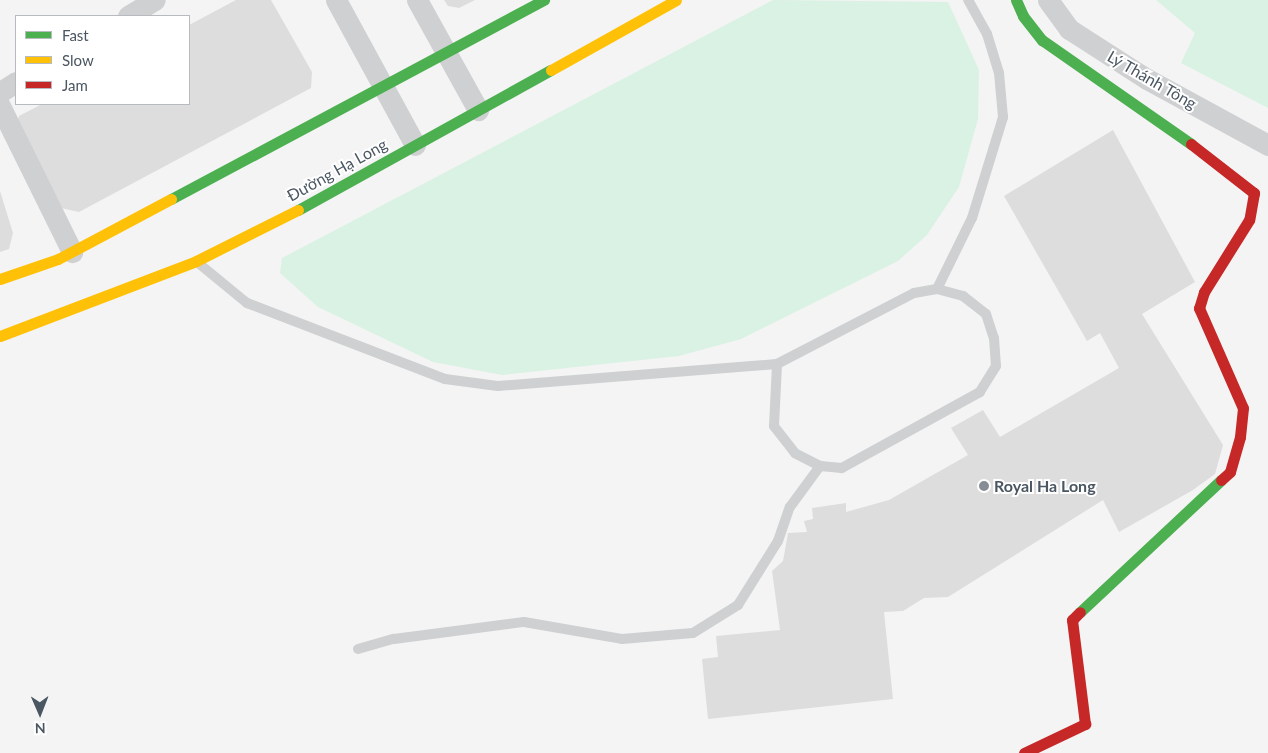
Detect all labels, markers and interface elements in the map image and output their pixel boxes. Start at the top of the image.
legend [15,15,190,105]
text: Fast [62,26,89,44]
street label: Lý Thánh Tông [1103,46,1201,114]
text: Slow [62,51,94,69]
text: Jam [62,76,88,94]
street label: Đường Hạ Long [284,135,390,205]
place label: Royal Ha Long [994,476,1096,496]
marker: Royal Ha Long [978,480,990,492]
north arrow [15,688,65,738]
text: N [35,720,46,737]

